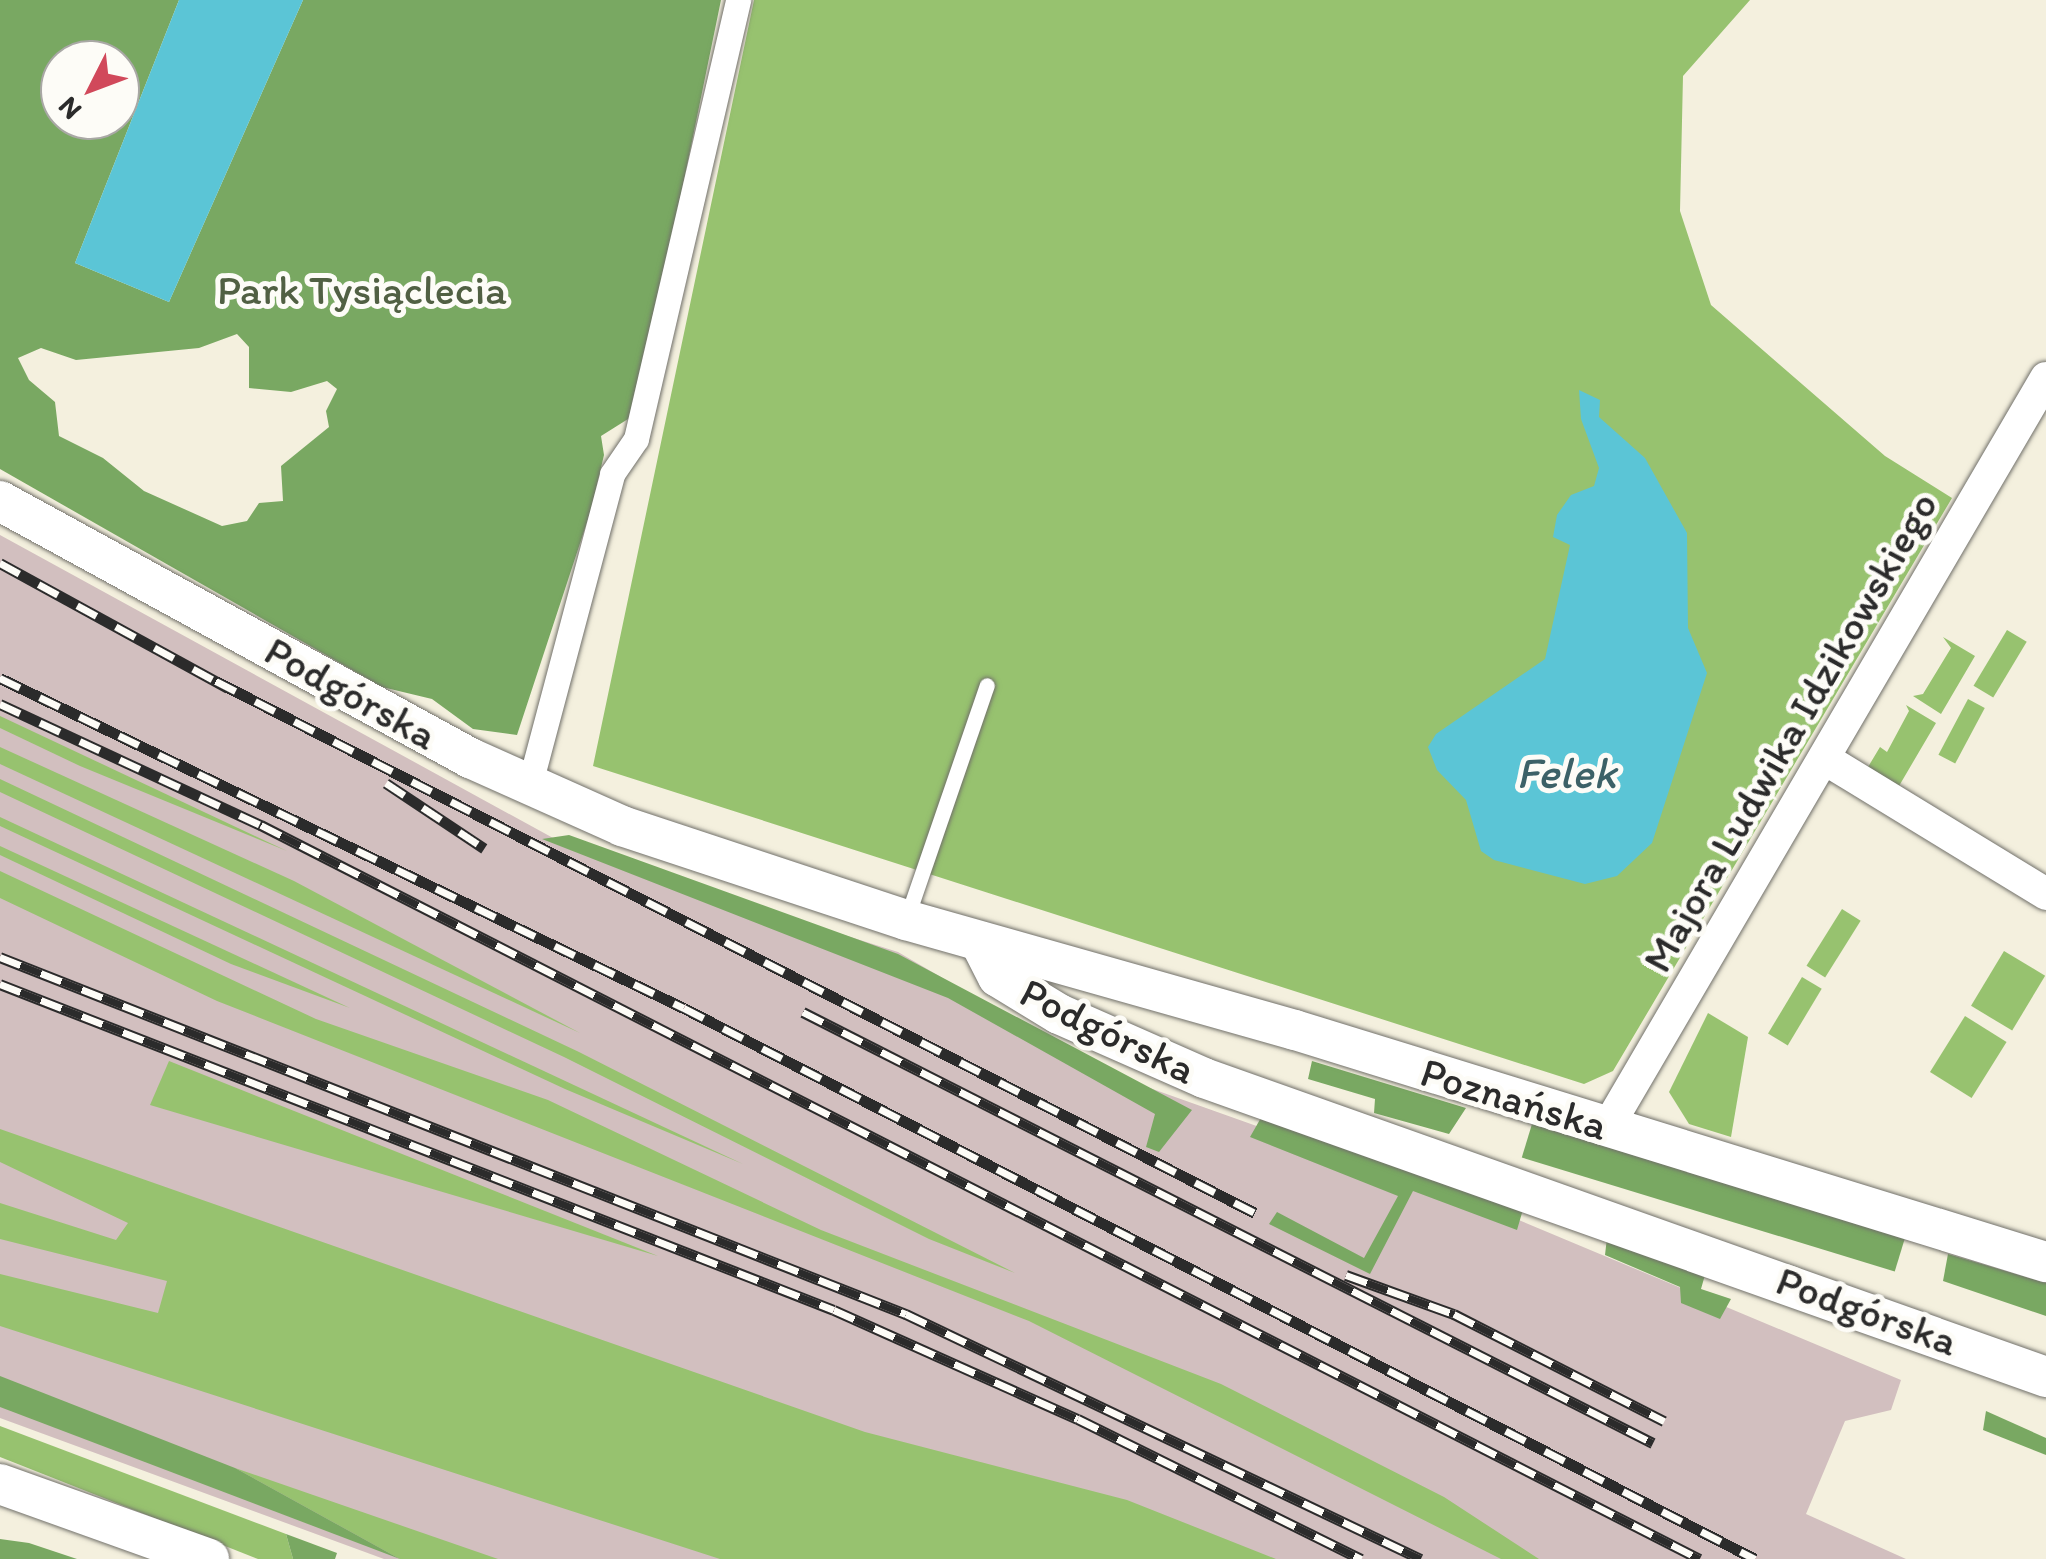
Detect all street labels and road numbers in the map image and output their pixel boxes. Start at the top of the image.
street label: Majora Ludwika Idzikowskiego [1631,482,1949,982]
street label: Podgórska [256,625,446,761]
street label: Podgórska [1012,967,1204,1095]
street label: Poznańska [1415,1047,1613,1151]
street label: Podgórska [1770,1255,1964,1367]

